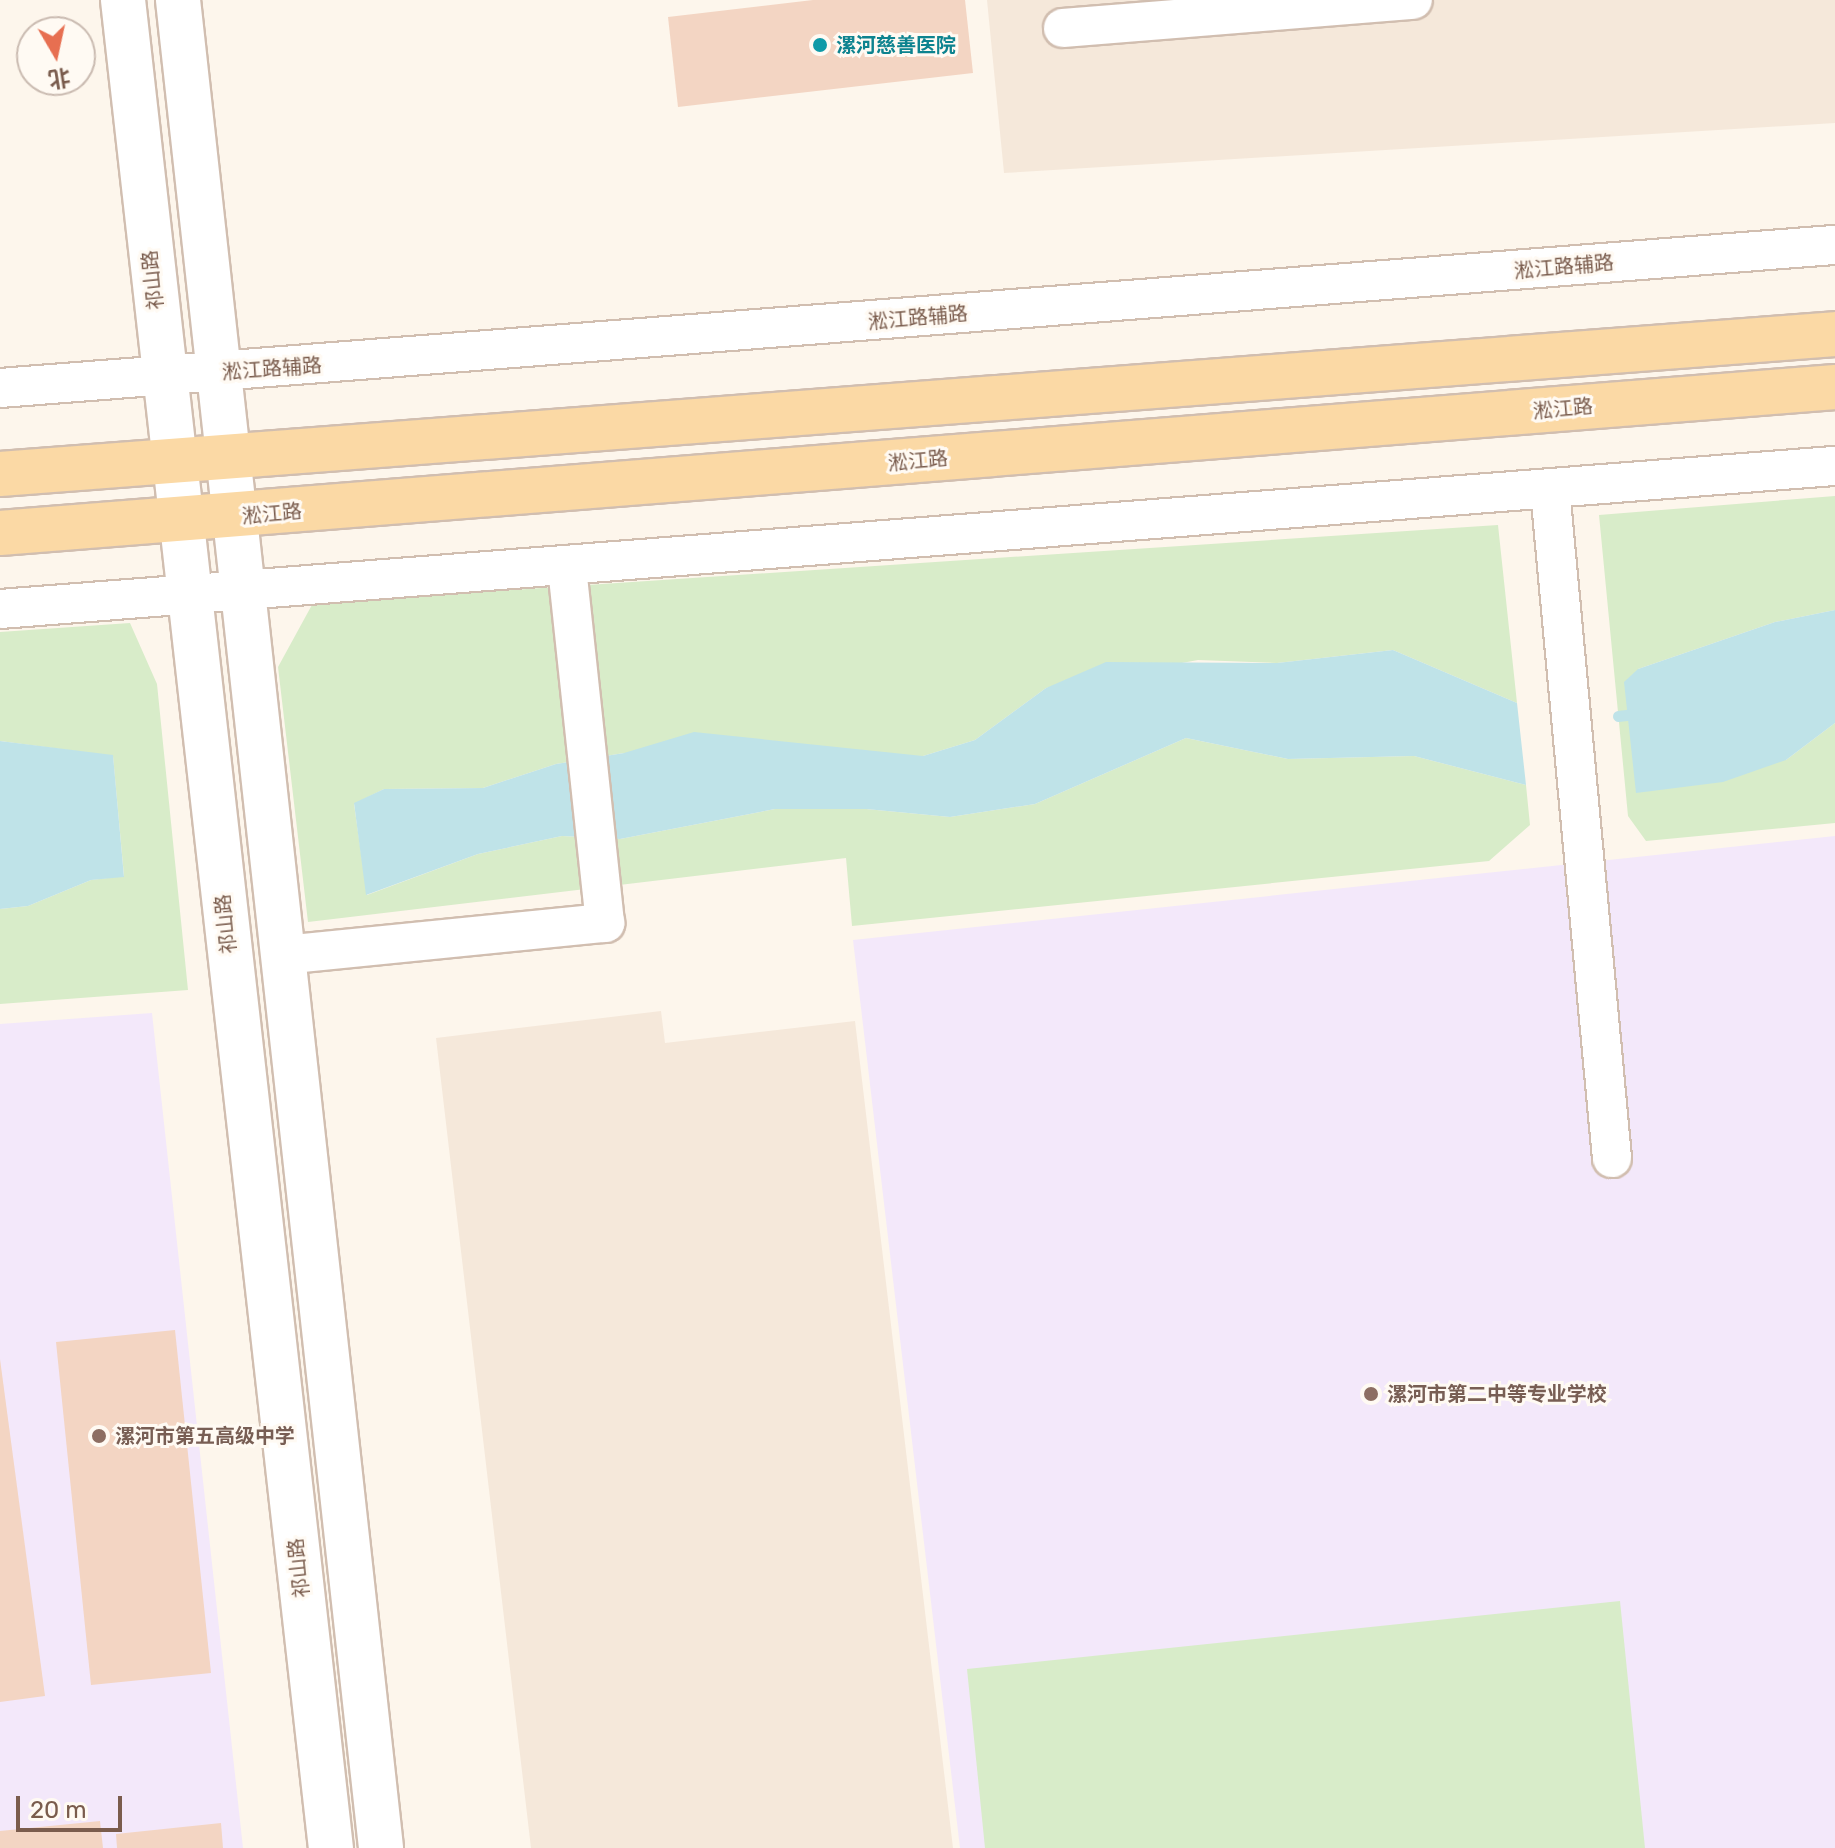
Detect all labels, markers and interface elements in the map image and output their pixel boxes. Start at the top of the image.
north arrow [16,16,96,96]
place label: 漯河慈善医院 [836,33,956,57]
marker: 漯河慈善医院 [811,36,829,54]
text: 北 [47,63,73,93]
street label: 祁山路 [138,249,168,311]
street label: 淞江路辅路 [1513,251,1615,283]
street label: 淞江路辅路 [867,302,969,334]
street label: 淞江路辅路 [221,354,323,384]
street label: 淞江路 [1532,394,1594,424]
street label: 淞江路 [887,446,949,476]
street label: 淞江路 [241,499,303,529]
street label: 祁山路 [211,893,241,955]
place label: 漯河市第二中等专业学校 [1387,1382,1607,1406]
marker: 漯河市第二中等专业学校 [1362,1385,1380,1403]
place label: 漯河市第五高级中学 [115,1424,295,1448]
marker: 漯河市第五高级中学 [90,1427,108,1445]
street label: 祁山路 [284,1537,314,1599]
scale bar [20,1780,126,1830]
text: 20 m [30,1796,87,1824]

